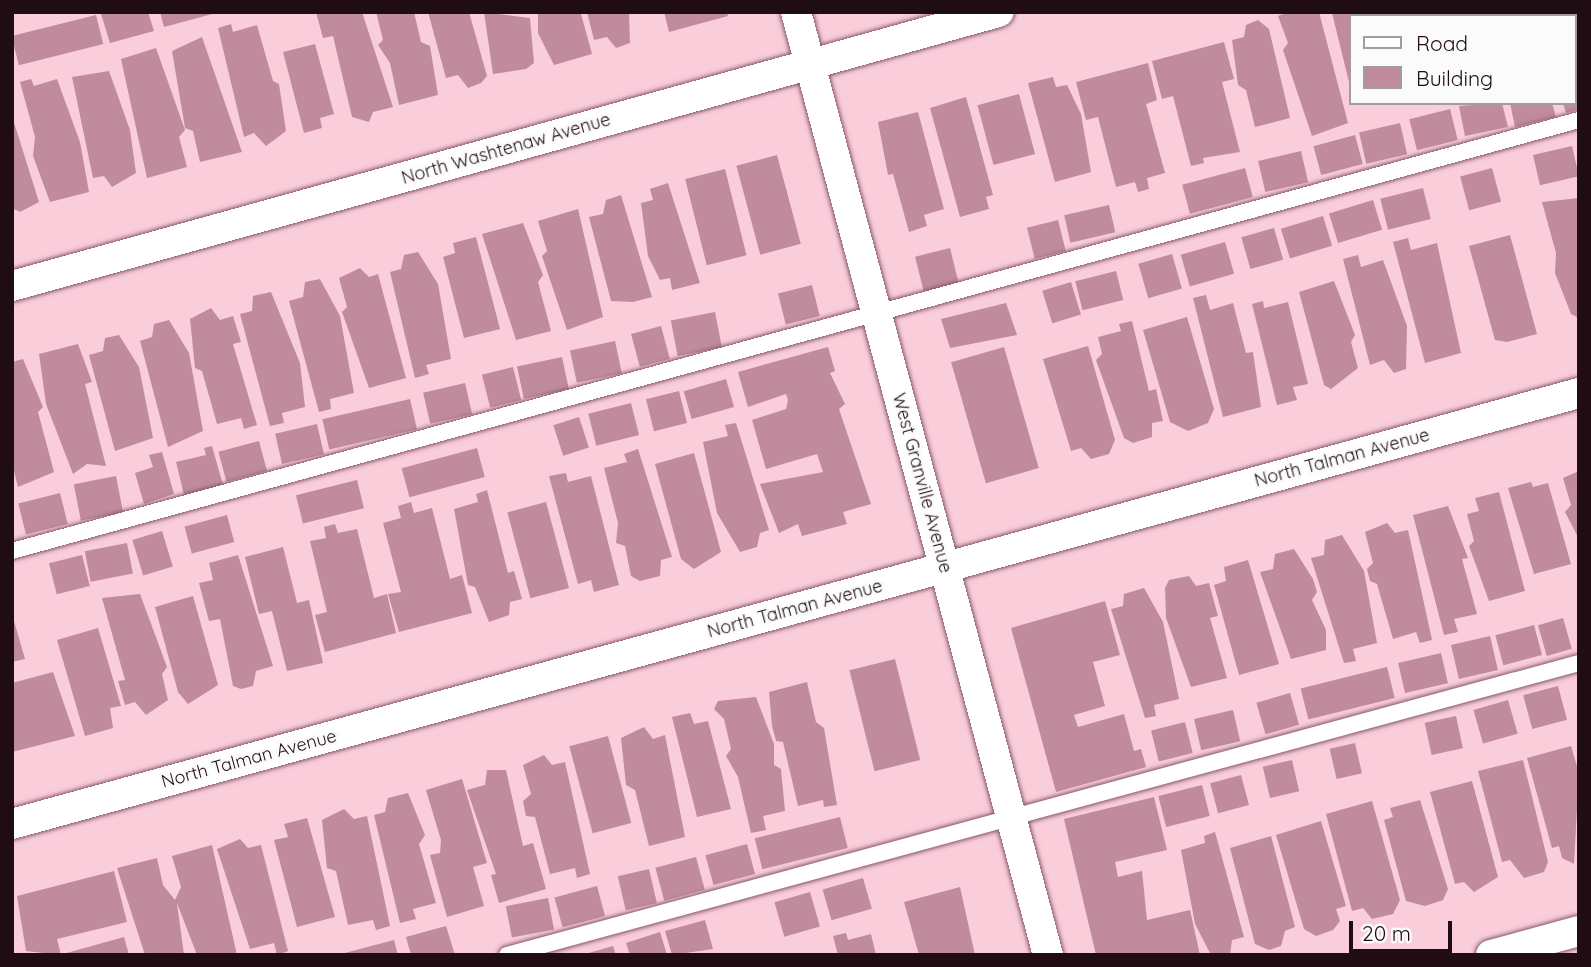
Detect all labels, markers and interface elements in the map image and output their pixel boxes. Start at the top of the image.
legend [1350,14,1577,105]
text: Road [1416,30,1468,56]
text: Building [1416,65,1493,91]
street label: North Washtenaw Avenue [399,109,613,189]
street label: West Granville Avenue [888,391,956,575]
street label: North Talman Avenue [1252,424,1432,492]
street label: North Talman Avenue [705,575,885,643]
street label: North Talman Avenue [159,725,339,793]
scale bar [1353,908,1456,952]
text: 20 m [1362,920,1411,946]

